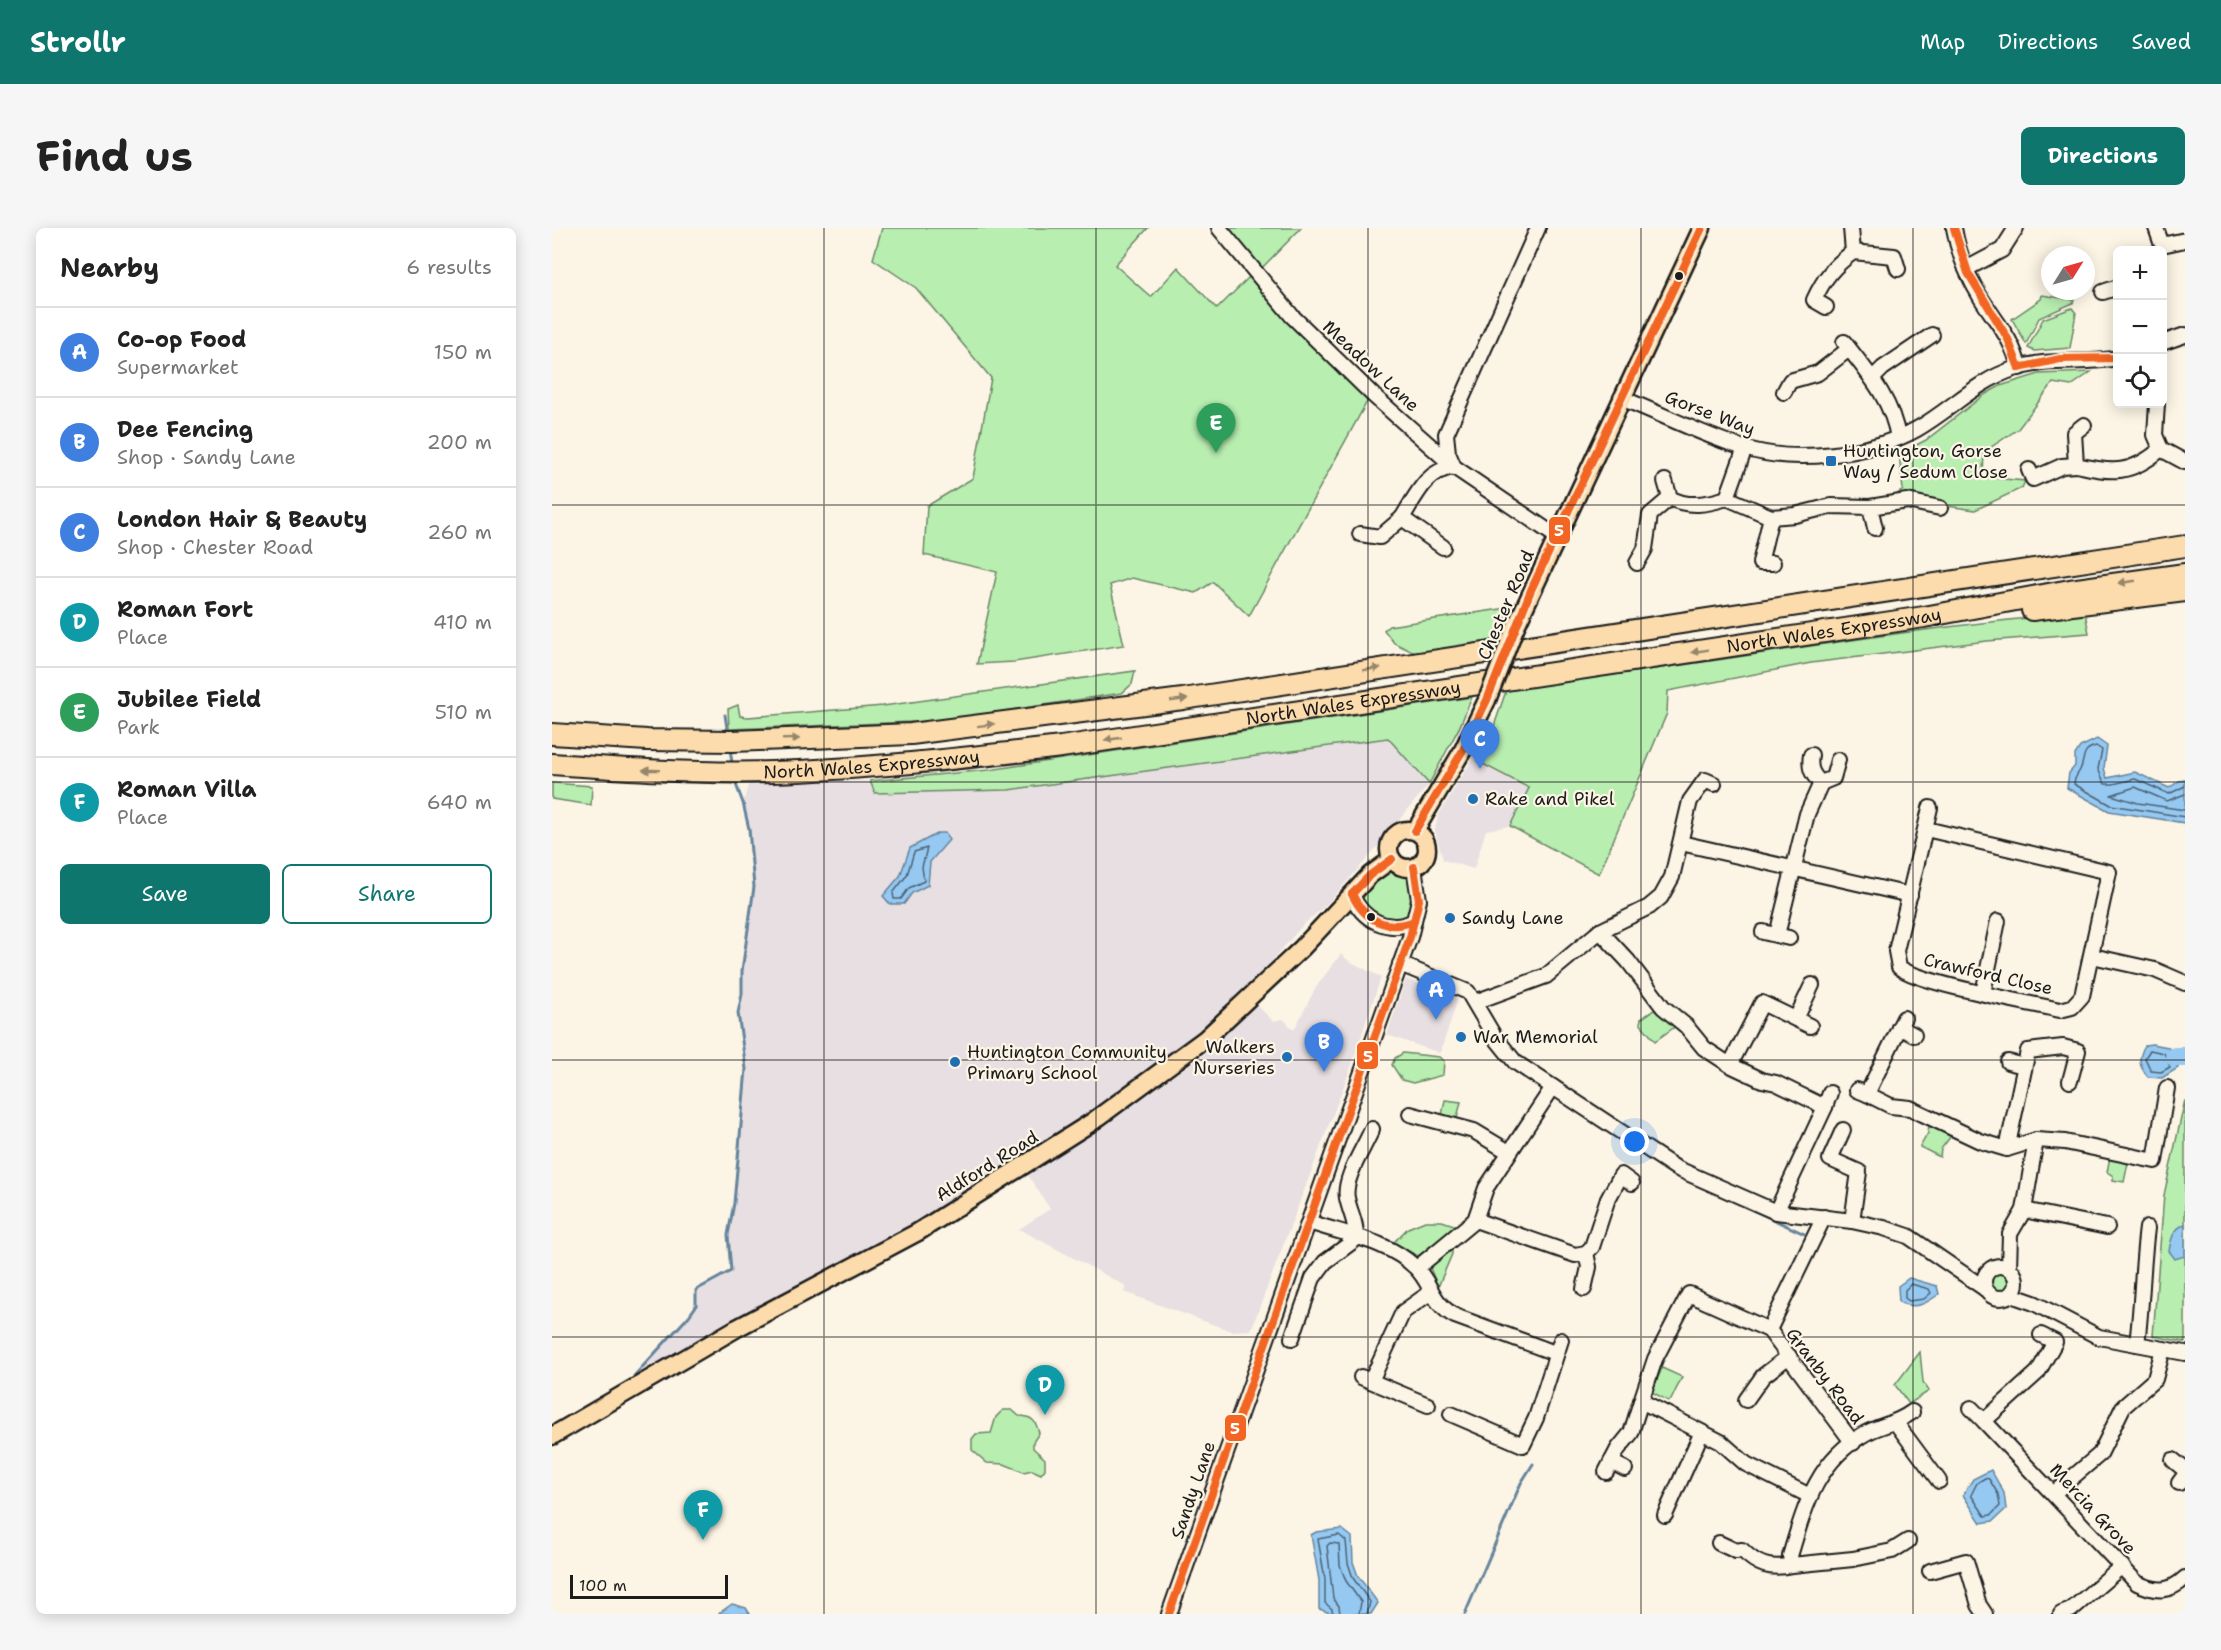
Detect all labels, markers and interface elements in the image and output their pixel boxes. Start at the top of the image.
text: Strollr [30,23,126,61]
text: Map [1920,28,1965,56]
text: Directions [1998,28,2098,56]
text: Saved [2131,28,2191,56]
button: Directions [2021,127,2185,185]
text: Find us [36,128,193,184]
north arrow [2041,246,2095,300]
map controls [2113,246,2167,408]
button: + [2113,246,2167,300]
text: Nearby [60,250,159,285]
text: 6 results [406,254,492,280]
unlabelled marker [1673,270,1685,282]
button: − [2113,300,2167,354]
street label: Meadow Lane [1318,315,1424,417]
text: Co-op Food [117,325,246,354]
text: A [72,339,87,365]
text: 150 m [434,339,492,365]
text: Supermarket [117,354,239,380]
button: locate [2113,354,2167,408]
street label: Gorse Way [1661,385,1759,441]
pin: E [1196,404,1236,453]
text: Dee Fencing [117,415,253,444]
text: B [73,429,86,455]
text: 200 m [427,429,492,455]
place label: Huntington, Gorse Way / Sedum Close [1843,439,2008,484]
text: Shop · Sandy Lane [117,444,296,470]
marker: Huntington, Gorse Way / Sedum Close [1824,454,1838,468]
text: London Hair & Beauty [117,505,367,534]
line badge: 5 [1548,516,1571,545]
text: C [73,519,86,545]
text: 260 m [427,519,492,545]
text: 5 [1554,520,1564,541]
text: Shop · Chester Road [117,534,313,560]
street label: Chester Road [1472,546,1540,664]
one-way arrow [2117,578,2136,587]
text: Roman Fort [117,595,253,624]
street label: North Wales Expressway [1725,602,1943,659]
text: D [72,609,87,635]
text: 410 m [433,609,492,635]
text: Place [117,624,168,650]
one-way arrow [1691,646,1710,655]
one-way arrow [1362,665,1381,674]
street label: North Wales Expressway [1244,675,1462,731]
text: Jubilee Field [117,685,261,714]
one-way arrow [1170,695,1189,704]
text: E [73,699,86,725]
text: 510 m [435,699,492,725]
text: Park [117,714,160,740]
pin: C [1460,720,1500,769]
one-way arrow [976,721,995,730]
one-way arrow [782,734,801,744]
one-way arrow [1103,734,1122,743]
street label: North Wales Expressway [763,744,981,784]
one-way arrow [642,765,661,775]
text: Roman Villa [117,775,257,804]
place label: Rake and Pikel [1485,787,1615,811]
text: F [74,789,85,815]
text: 640 m [427,789,492,815]
marker: Rake and Pikel [1466,792,1480,806]
text: Place [117,804,168,830]
button: Save [60,864,270,924]
button: Share [282,864,492,924]
place label: Sandy Lane [1462,906,1564,930]
unlabelled marker [1365,911,1377,923]
marker: Sandy Lane [1443,911,1457,925]
street label: Crawford Close [1921,947,2055,1001]
pin: A [1416,970,1456,1020]
pin: B [1304,1022,1344,1072]
place label: War Memorial [1473,1025,1598,1049]
marker: War Memorial [1454,1030,1468,1044]
place label: Walkers Nurseries [1193,1035,1275,1080]
place label: Huntington Community Primary School [967,1040,1167,1085]
line badge: 5 [1356,1041,1379,1070]
text: 5 [1363,1046,1373,1067]
marker: Walkers Nurseries [1280,1050,1294,1064]
marker: Huntington Community Primary School [948,1055,962,1069]
street label: Aldford Road [931,1125,1043,1207]
your location [1620,1127,1649,1156]
street label: Granby Road [1781,1323,1869,1429]
pin: D [1026,1366,1064,1415]
line badge: 5 [1224,1414,1247,1442]
text: 5 [1230,1418,1240,1439]
street label: Sandy Lane [1165,1438,1221,1542]
street label: Mercia Grove [2044,1458,2142,1560]
pin: F [684,1490,722,1540]
scale bar [570,1572,728,1600]
text: 100 m [579,1575,627,1596]

